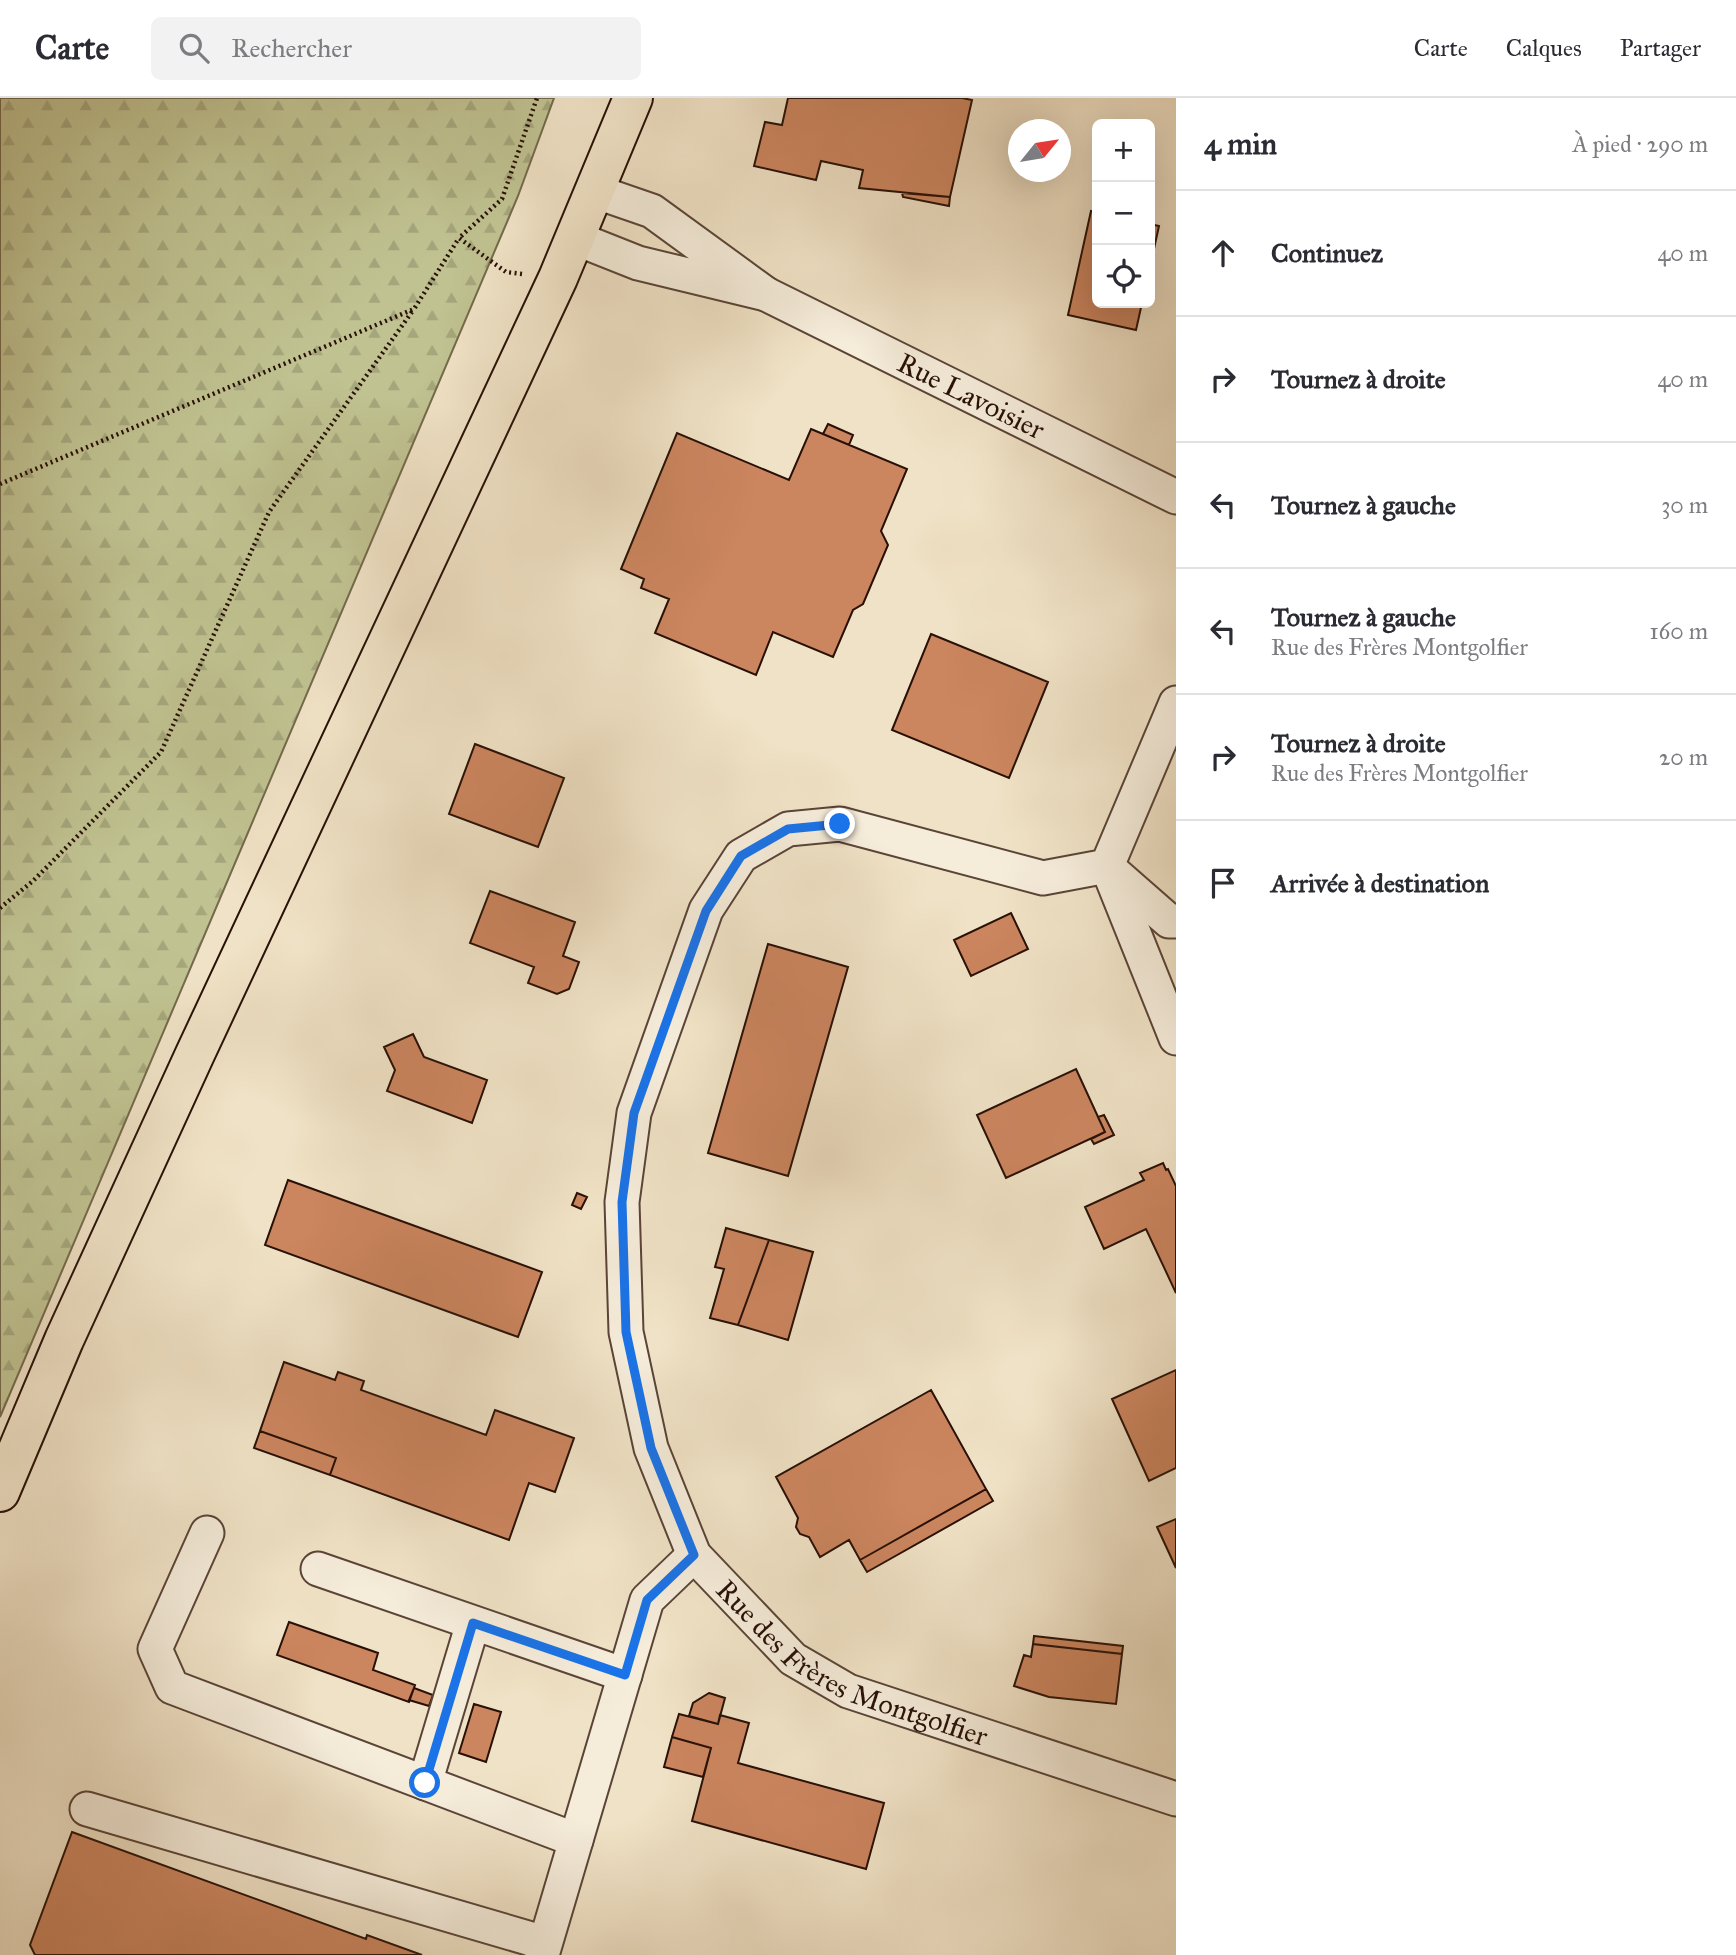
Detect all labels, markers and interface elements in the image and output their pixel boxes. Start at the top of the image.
search box [151,17,641,80]
text: Carte [35,28,109,68]
icon: search [175,29,213,67]
text: Rechercher [231,32,352,64]
text: Carte [1414,33,1468,63]
text: Calques [1506,33,1582,63]
text: Partager [1620,33,1701,63]
north arrow [1008,119,1071,182]
map controls [1092,119,1155,308]
button: + [1092,119,1155,182]
text: 4 min [1204,126,1277,162]
text: À pied · 290 m [1572,130,1708,158]
button: − [1092,182,1155,245]
icon: ahead [1204,234,1242,272]
text: Continuez [1271,237,1383,269]
text: 40 m [1658,239,1708,267]
button: locate [1092,245,1155,308]
street label: Rue Lavoisier [892,345,1051,447]
icon: right [1204,360,1242,398]
text: Tournez à droite [1271,363,1446,395]
text: 40 m [1658,365,1708,393]
icon: left [1204,486,1242,524]
text: Tournez à gauche [1271,489,1456,521]
text: 30 m [1661,491,1708,519]
text: Tournez à gauche [1271,601,1456,633]
icon: left [1204,612,1242,650]
text: 160 m [1650,617,1708,645]
text: Rue des Frères Montgolfier [1271,633,1528,661]
text: Tournez à droite [1271,727,1446,759]
icon: right [1204,738,1242,776]
text: 20 m [1659,743,1708,771]
text: Rue des Frères Montgolfier [1271,759,1528,787]
route end [824,808,855,839]
icon: arrive [1204,864,1242,902]
text: Arrivée à destination [1271,867,1489,899]
street label: Rue des Frères Montgolfier [709,1572,993,1754]
route start [409,1767,440,1798]

